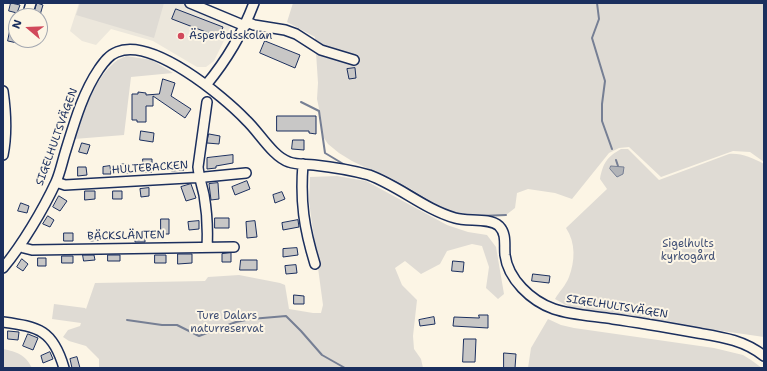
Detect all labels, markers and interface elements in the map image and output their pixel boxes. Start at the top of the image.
north arrow [8,8,48,48]
text: N [9,18,26,31]
place label: Äsperödsskolan [189,29,272,43]
marker: Äsperödsskolan [176,31,186,41]
street label: SIGELHULTSVÄGEN [33,86,81,188]
street label: HULTEBACKEN [111,159,189,177]
street label: BÄCKSLÄNTEN [87,229,165,243]
park label: Sigelhults kyrkogård [661,237,715,263]
street label: SIGELHULTSVÄGEN [565,292,669,322]
park label: Ture Dalars naturreservat [190,309,264,335]

